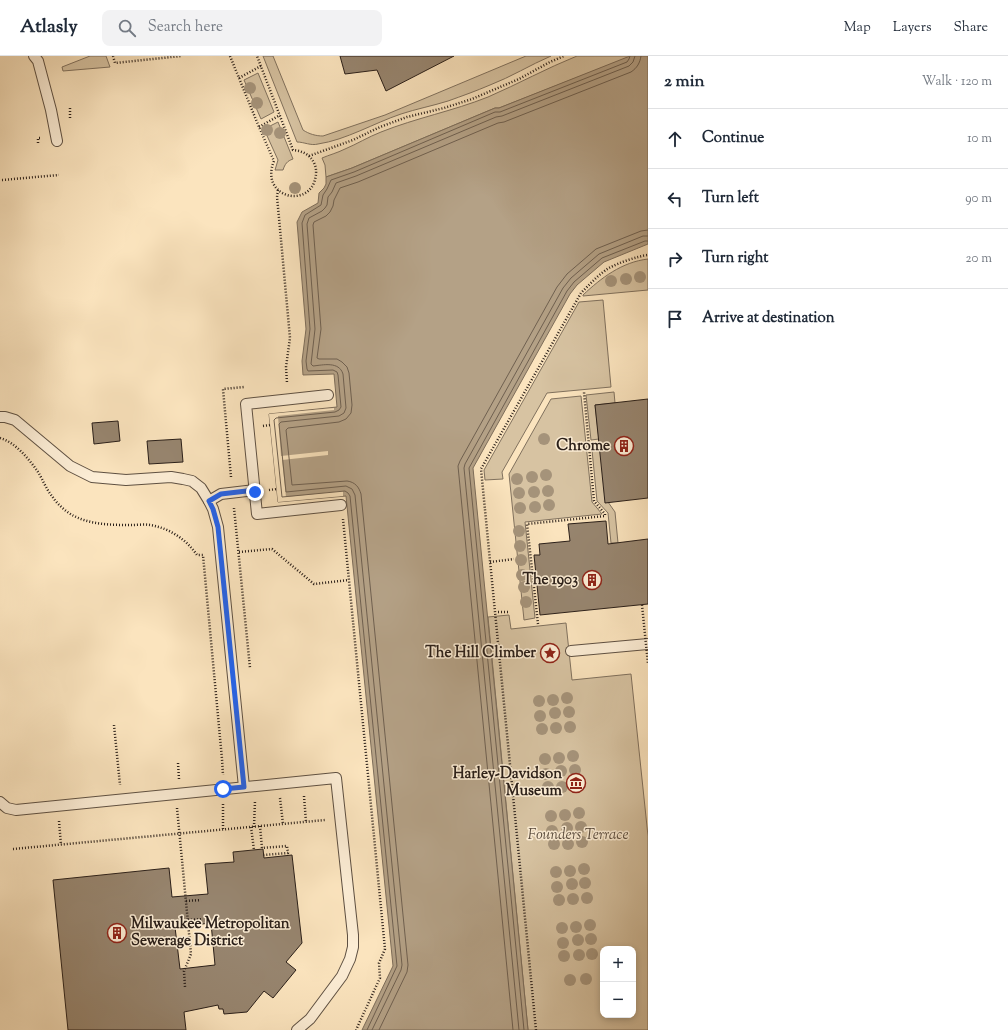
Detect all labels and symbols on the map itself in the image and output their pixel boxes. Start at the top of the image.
building icon: Chrome [613,435,635,457]
place label: Chrome [556,436,610,457]
route end [246,483,264,501]
building icon: The 1903 [581,569,603,591]
place label: The 1903 [522,570,578,591]
place icon: The Hill Climber [539,642,561,664]
place label: The Hill Climber [425,643,536,664]
place label: Harley-Davidson Museum [453,764,563,802]
museum icon: Harley-Davidson Museum [565,772,587,794]
route start [214,780,232,798]
park label: Founders Terrace [527,825,629,846]
place label: Milwaukee Metropolitan Sewerage District [131,914,290,952]
building icon: Milwaukee Metropolitan Sewerage District [106,922,128,944]

